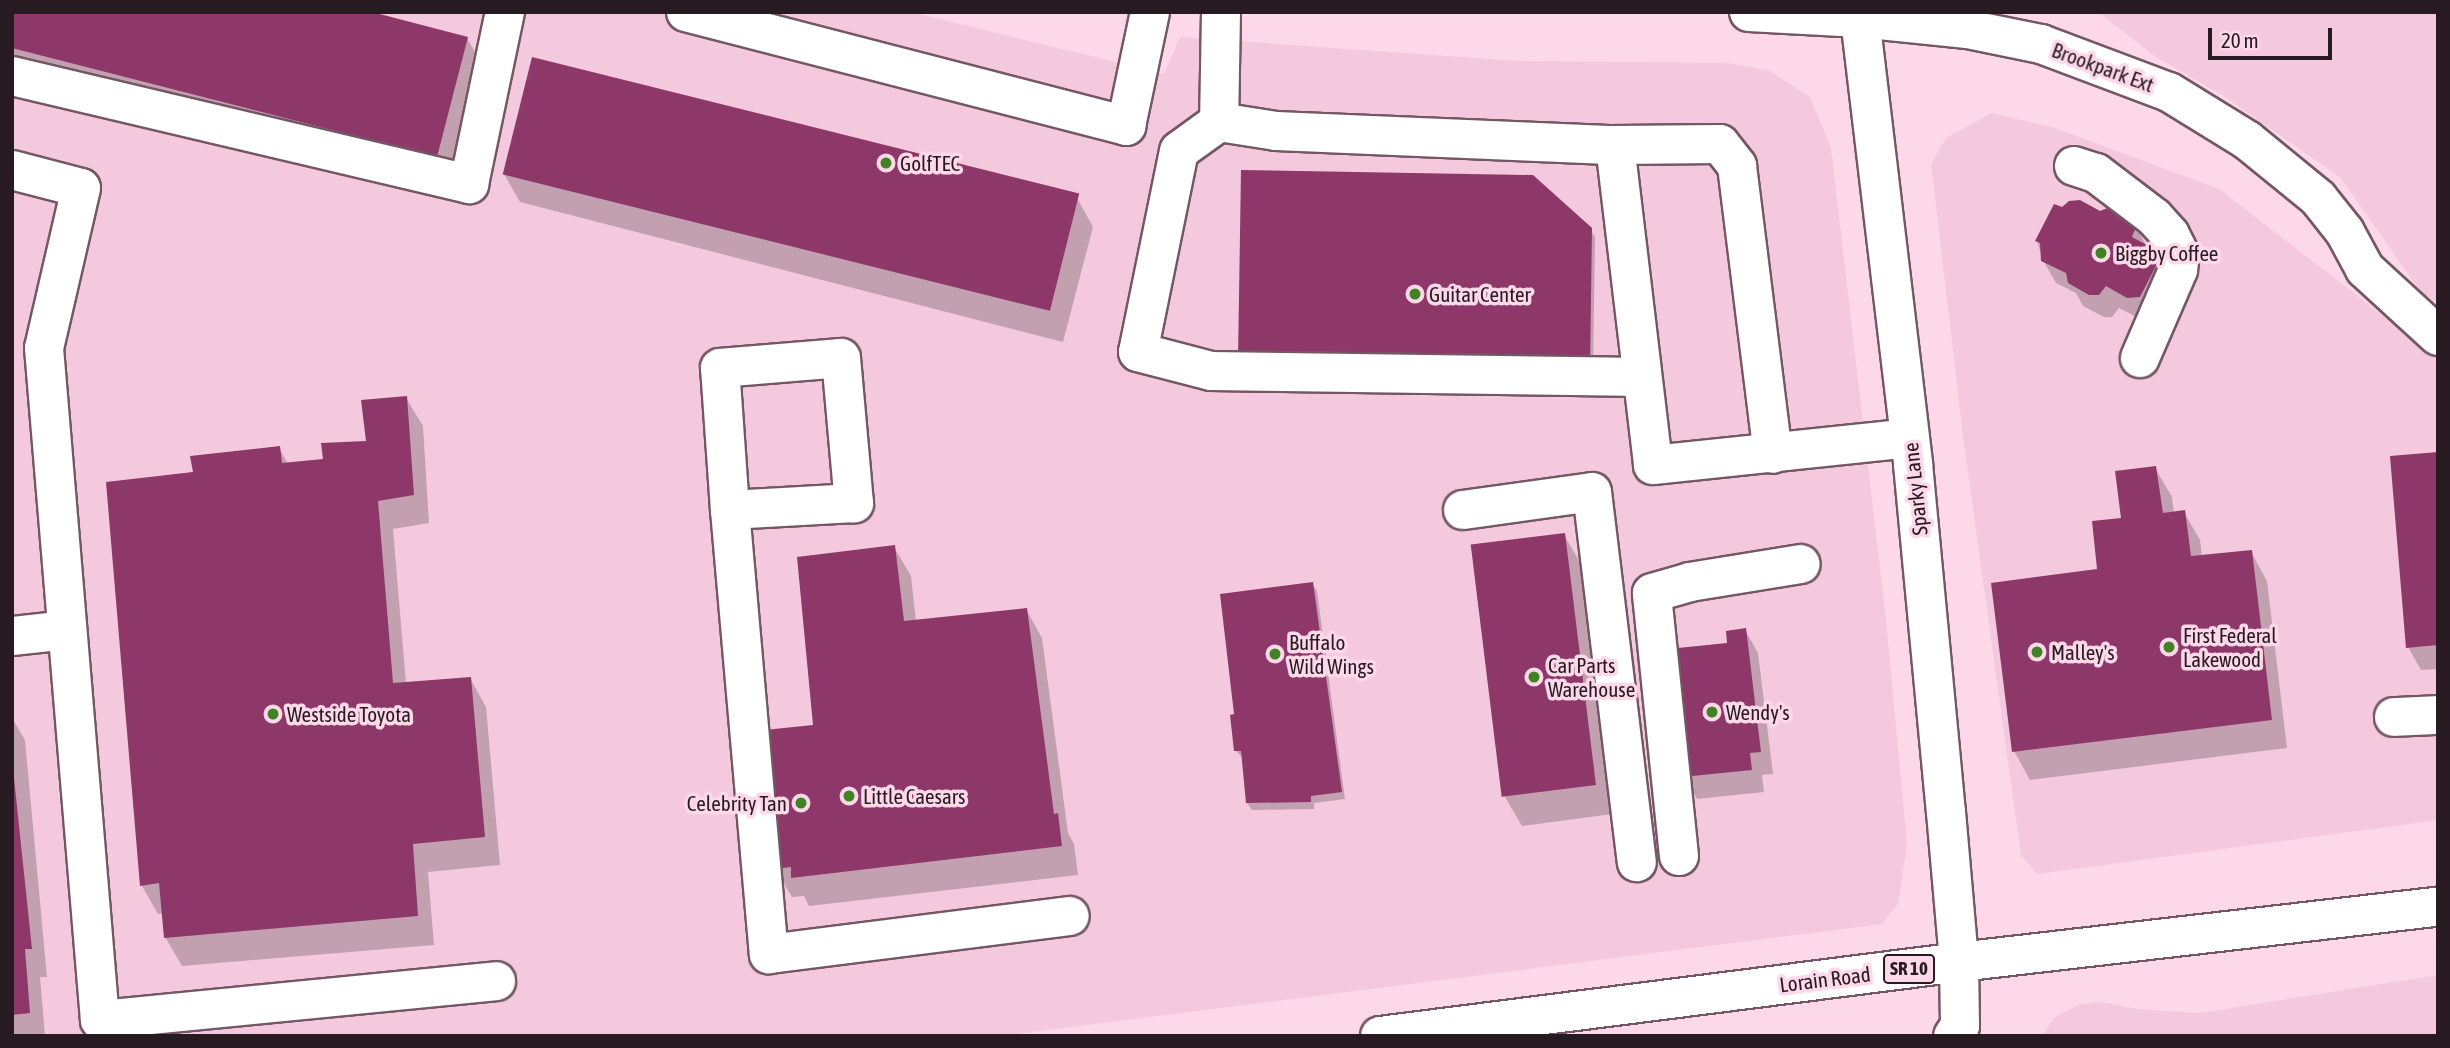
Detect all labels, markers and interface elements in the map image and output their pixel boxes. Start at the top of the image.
scale bar [2212,14,2336,58]
text: 20 m [2221,28,2259,52]
street label: Brookpark Ext [2049,37,2157,97]
place label: GolfTEC [900,150,960,176]
marker: GolfTEC [878,155,894,171]
place label: Biggby Coffee [2115,240,2218,266]
marker: Biggby Coffee [2093,245,2109,261]
place label: Guitar Center [1429,281,1531,307]
marker: Guitar Center [1407,286,1423,302]
street label: Sparky Lane [1898,441,1932,537]
place label: First Federal Lakewood [2183,622,2277,672]
place label: Buffalo Wild Wings [1289,629,1374,679]
place label: Malley's [2051,639,2115,665]
marker: First Federal Lakewood [2161,639,2177,655]
marker: Malley's [2029,644,2045,660]
marker: Buffalo Wild Wings [1267,646,1283,662]
place label: Car Parts Warehouse [1548,652,1635,702]
marker: Car Parts Warehouse [1526,669,1542,685]
place label: Wendy's [1726,699,1790,725]
place label: Westside Toyota [287,701,411,727]
marker: Wendy's [1704,704,1720,720]
marker: Westside Toyota [265,706,281,722]
place label: Little Caesars [863,783,965,809]
marker: Little Caesars [841,788,857,804]
place label: Celebrity Tan [687,790,787,816]
marker: Celebrity Tan [793,795,809,811]
road number: SR 10 [1883,953,1935,984]
street label: Lorain Road [1778,961,1872,997]

